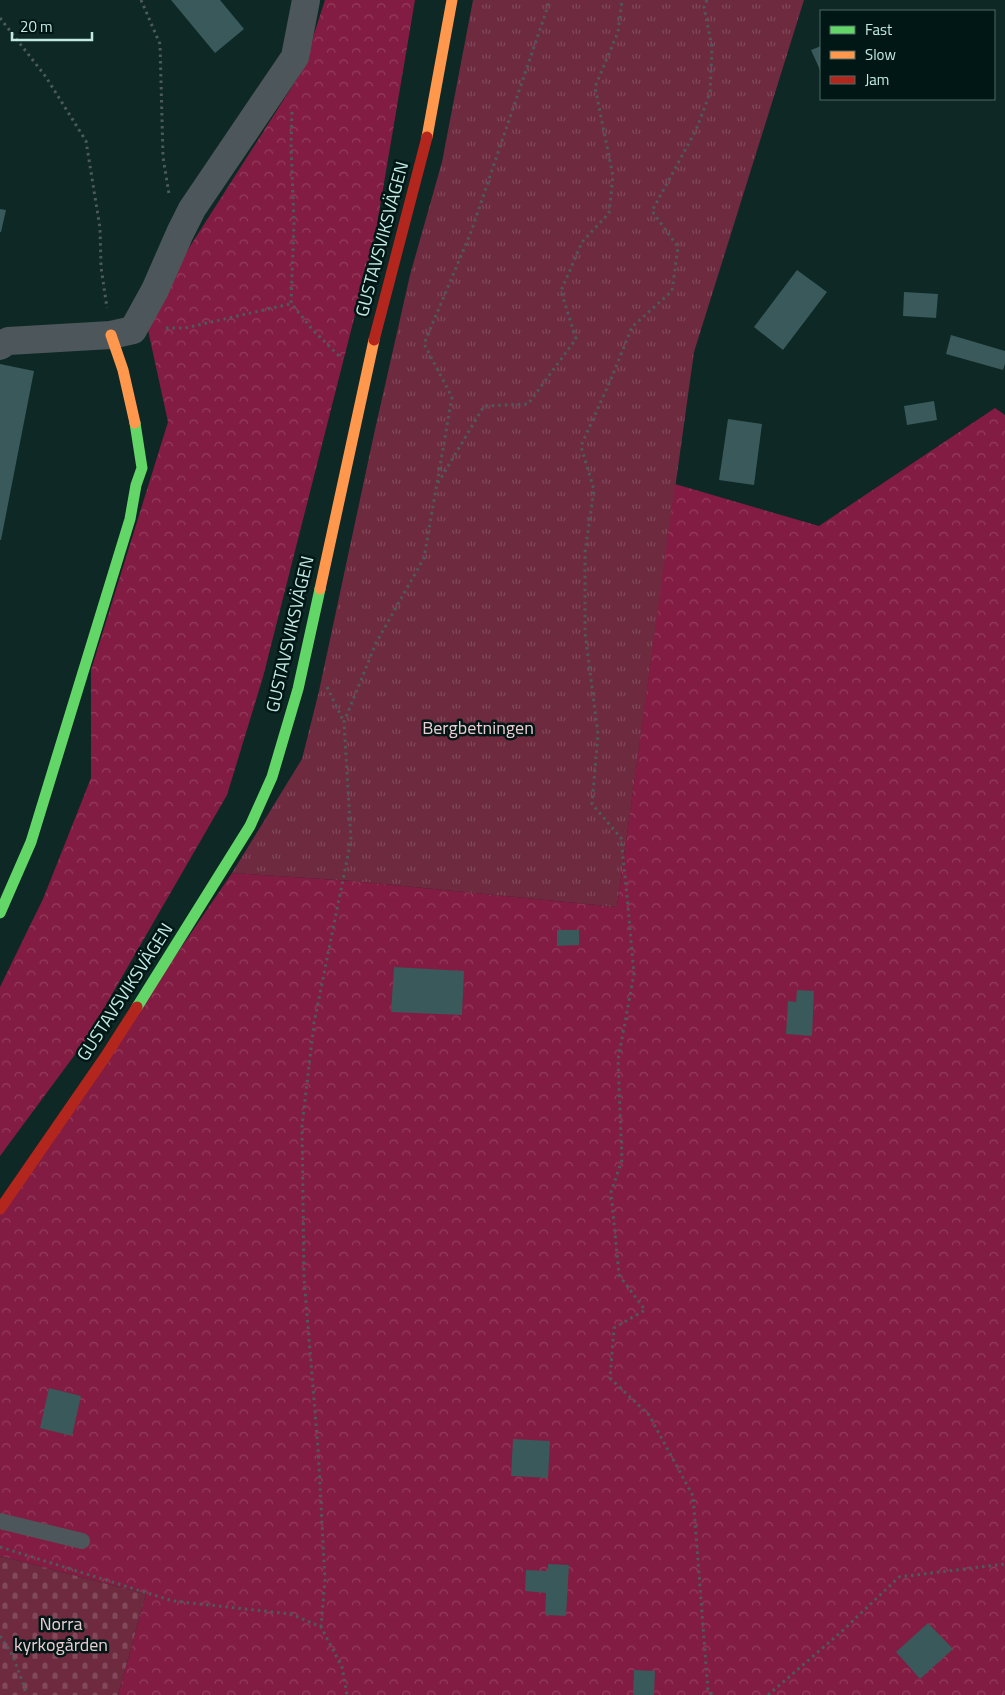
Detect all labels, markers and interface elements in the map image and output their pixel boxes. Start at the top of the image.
scale bar [12,10,92,42]
legend [820,10,995,100]
text: 20 m [20,15,53,38]
text: Fast [865,18,893,41]
text: Slow [865,43,896,66]
text: Jam [865,68,889,91]
street label: GUSTAVSVIKSVÄGEN [348,158,415,319]
street label: GUSTAVSVIKSVÄGEN [258,553,321,715]
park label: Bergbetningen [422,714,534,741]
street label: GUSTAVSVIKSVÄGEN [70,917,179,1066]
park label: Norra kyrkogården [14,1610,108,1658]

